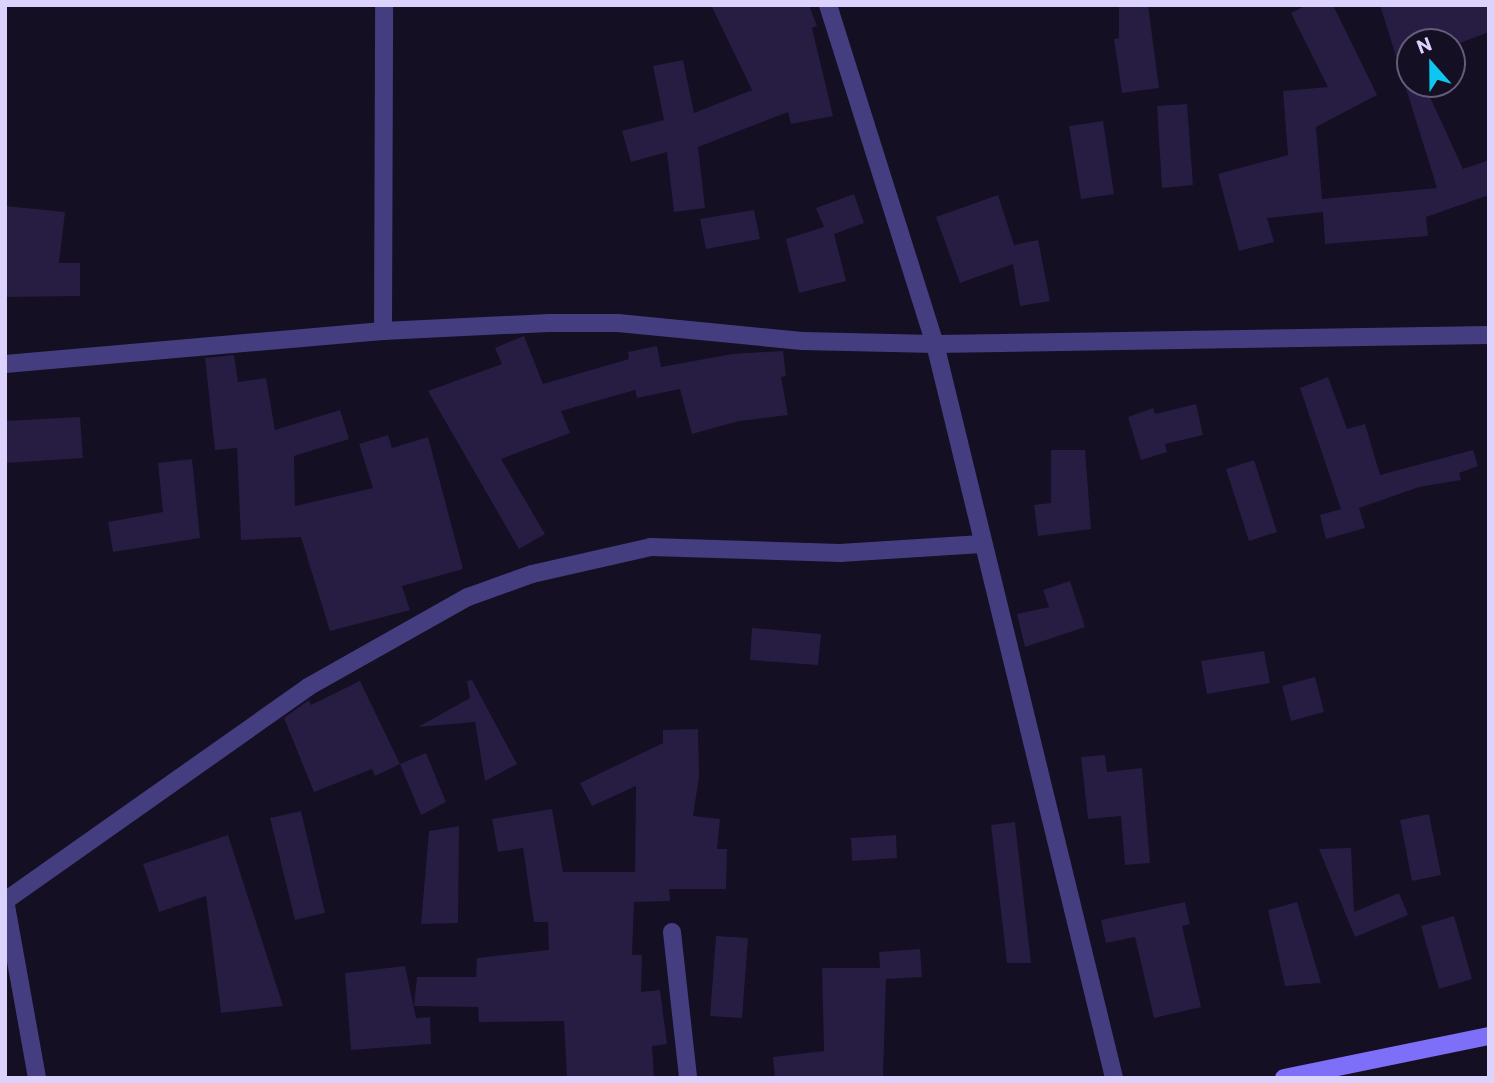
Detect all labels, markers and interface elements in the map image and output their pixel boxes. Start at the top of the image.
north arrow [1396,28,1466,98]
text: N [1413,32,1435,58]

